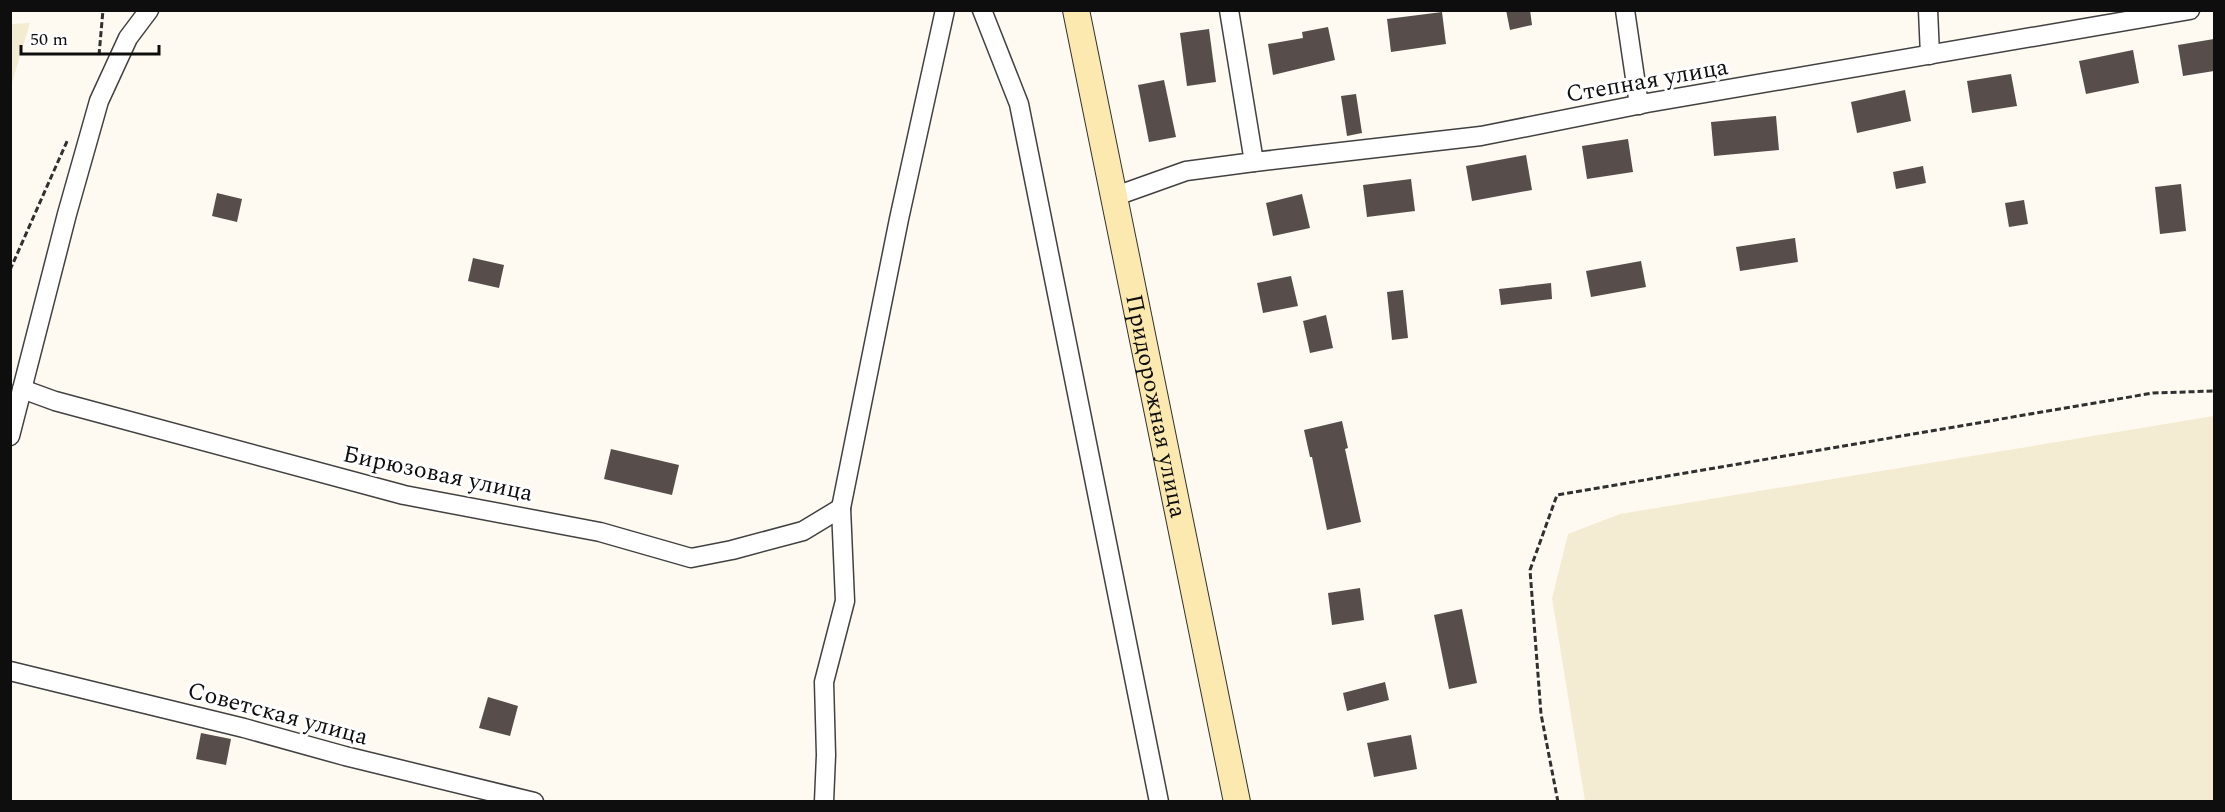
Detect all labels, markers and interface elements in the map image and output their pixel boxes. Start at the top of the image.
scale bar [21,18,159,56]
text: 50 m [30,26,68,53]
street label: Степная улица [1563,49,1731,113]
street label: Придорожная улица [1115,291,1196,521]
street label: Бирюзовая улица [339,436,536,512]
street label: Советская улица [183,673,372,755]

